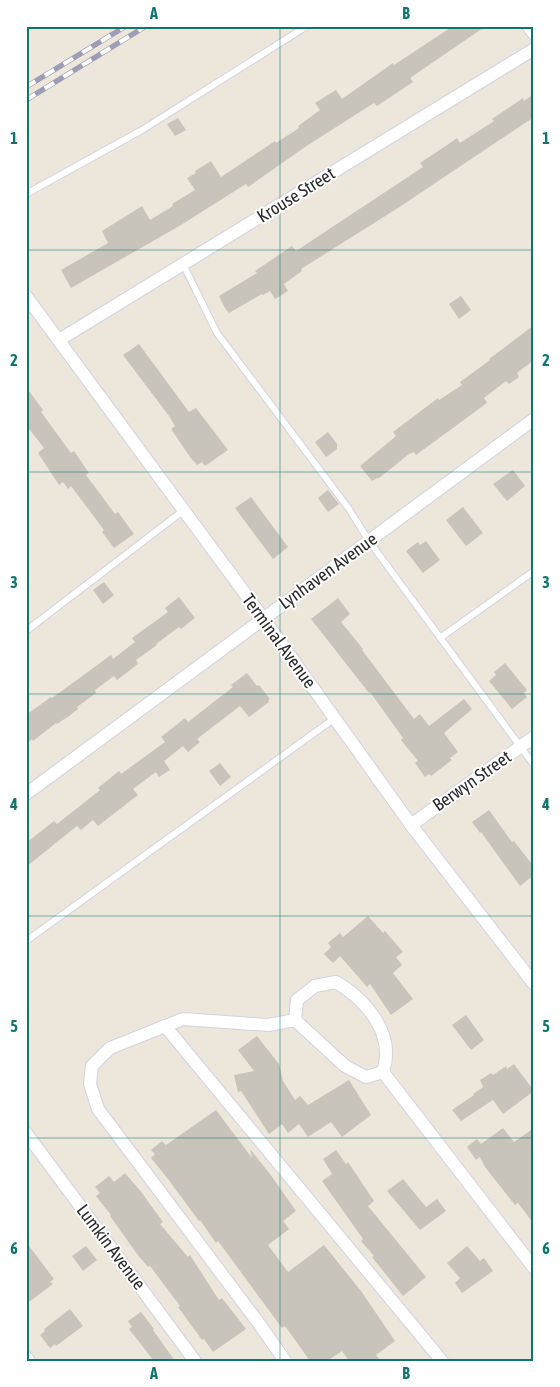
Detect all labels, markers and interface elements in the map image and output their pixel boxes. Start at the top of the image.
text: A [149,4,158,22]
text: B [402,4,410,22]
text: 1 [10,129,18,147]
text: 1 [542,129,550,147]
street label: Krouse Street [253,162,339,227]
text: 2 [10,351,18,369]
text: 2 [542,351,550,369]
street label: Lynhaven Avenue [275,528,381,613]
text: 3 [10,573,18,591]
text: 3 [542,573,550,591]
street label: Terminal Avenue [238,589,321,692]
street label: Berwyn Street [428,746,515,815]
text: 4 [9,795,18,813]
text: 4 [541,795,550,813]
text: 5 [10,1017,18,1035]
text: 5 [542,1017,550,1035]
street label: Lumkin Avenue [73,1200,150,1293]
text: 6 [10,1239,18,1257]
text: 6 [542,1239,550,1257]
text: A [149,1364,158,1382]
text: B [402,1364,410,1382]

